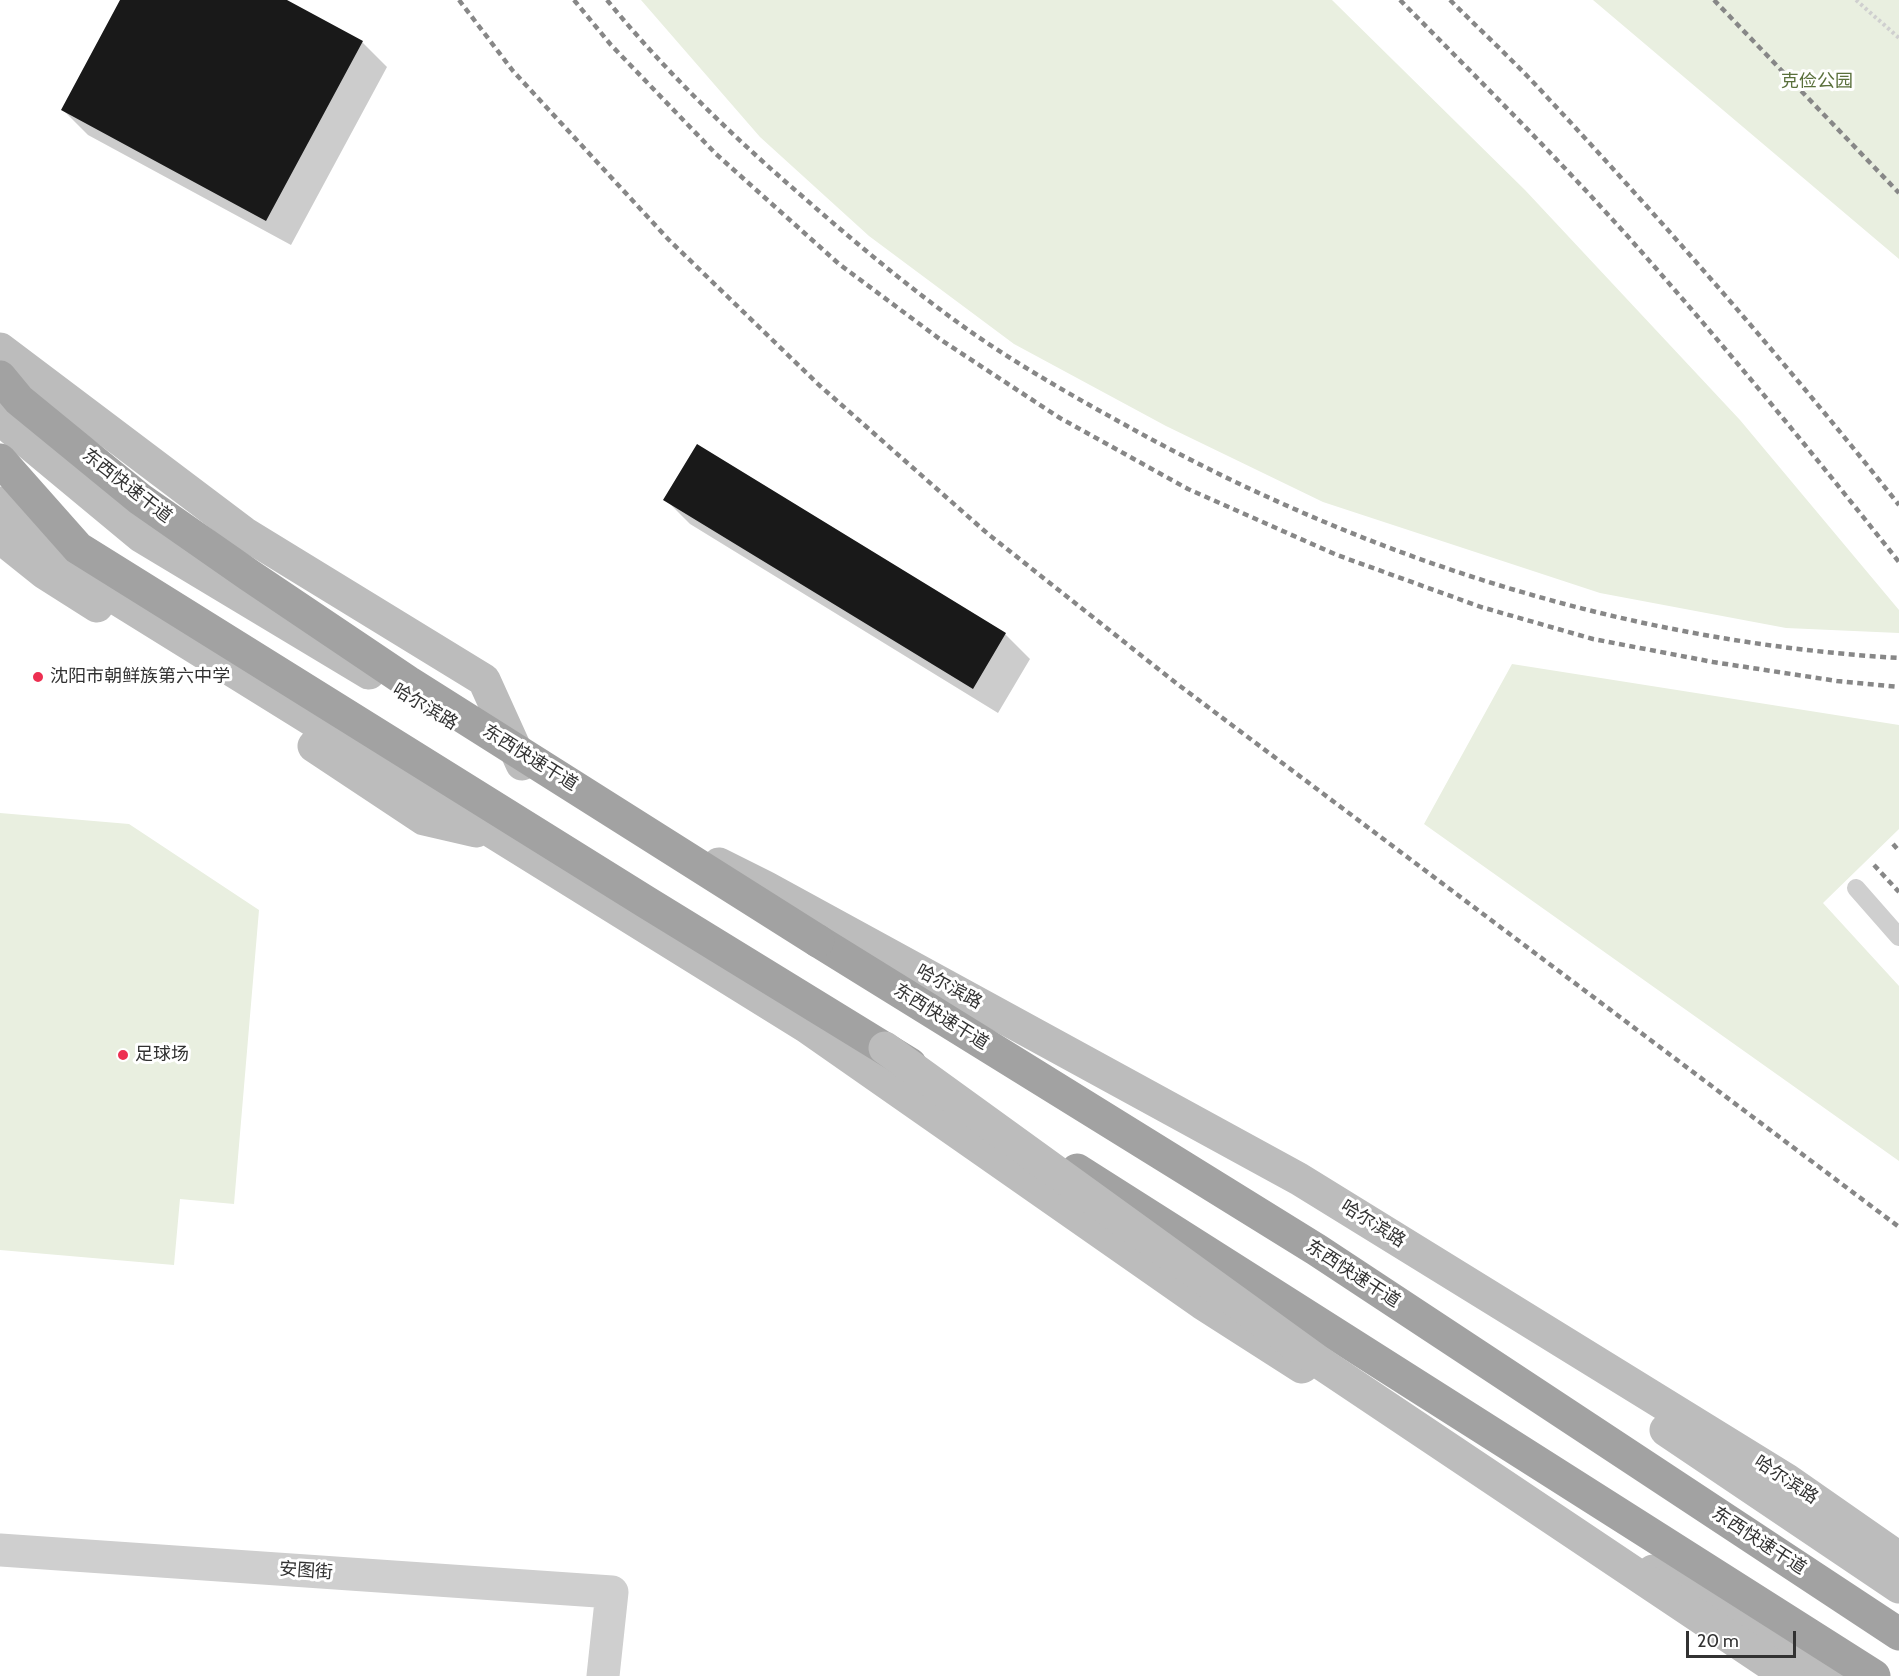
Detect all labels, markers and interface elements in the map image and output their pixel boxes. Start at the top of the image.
park label: 克俭公园 [1781,71,1853,93]
street label: 东西快速干道 [78,444,176,528]
place label: 沈阳市朝鲜族第六中学 [50,666,230,688]
marker: 沈阳市朝鲜族第六中学 [31,670,45,684]
street label: 哈尔滨路 [389,679,461,735]
street label: 东西快速干道 [478,720,582,796]
street label: 哈尔滨路 [912,960,986,1014]
street label: 东西快速干道 [889,979,993,1055]
place label: 足球场 [135,1044,189,1066]
marker: 足球场 [116,1048,130,1062]
street label: 哈尔滨路 [1337,1196,1409,1252]
street label: 东西快速干道 [1302,1236,1404,1312]
street label: 哈尔滨路 [1750,1451,1822,1509]
street label: 东西快速干道 [1708,1503,1810,1579]
street label: 安图街 [278,1558,334,1584]
scale bar [1689,1619,1798,1657]
text: 20 m [1697,1630,1739,1652]

